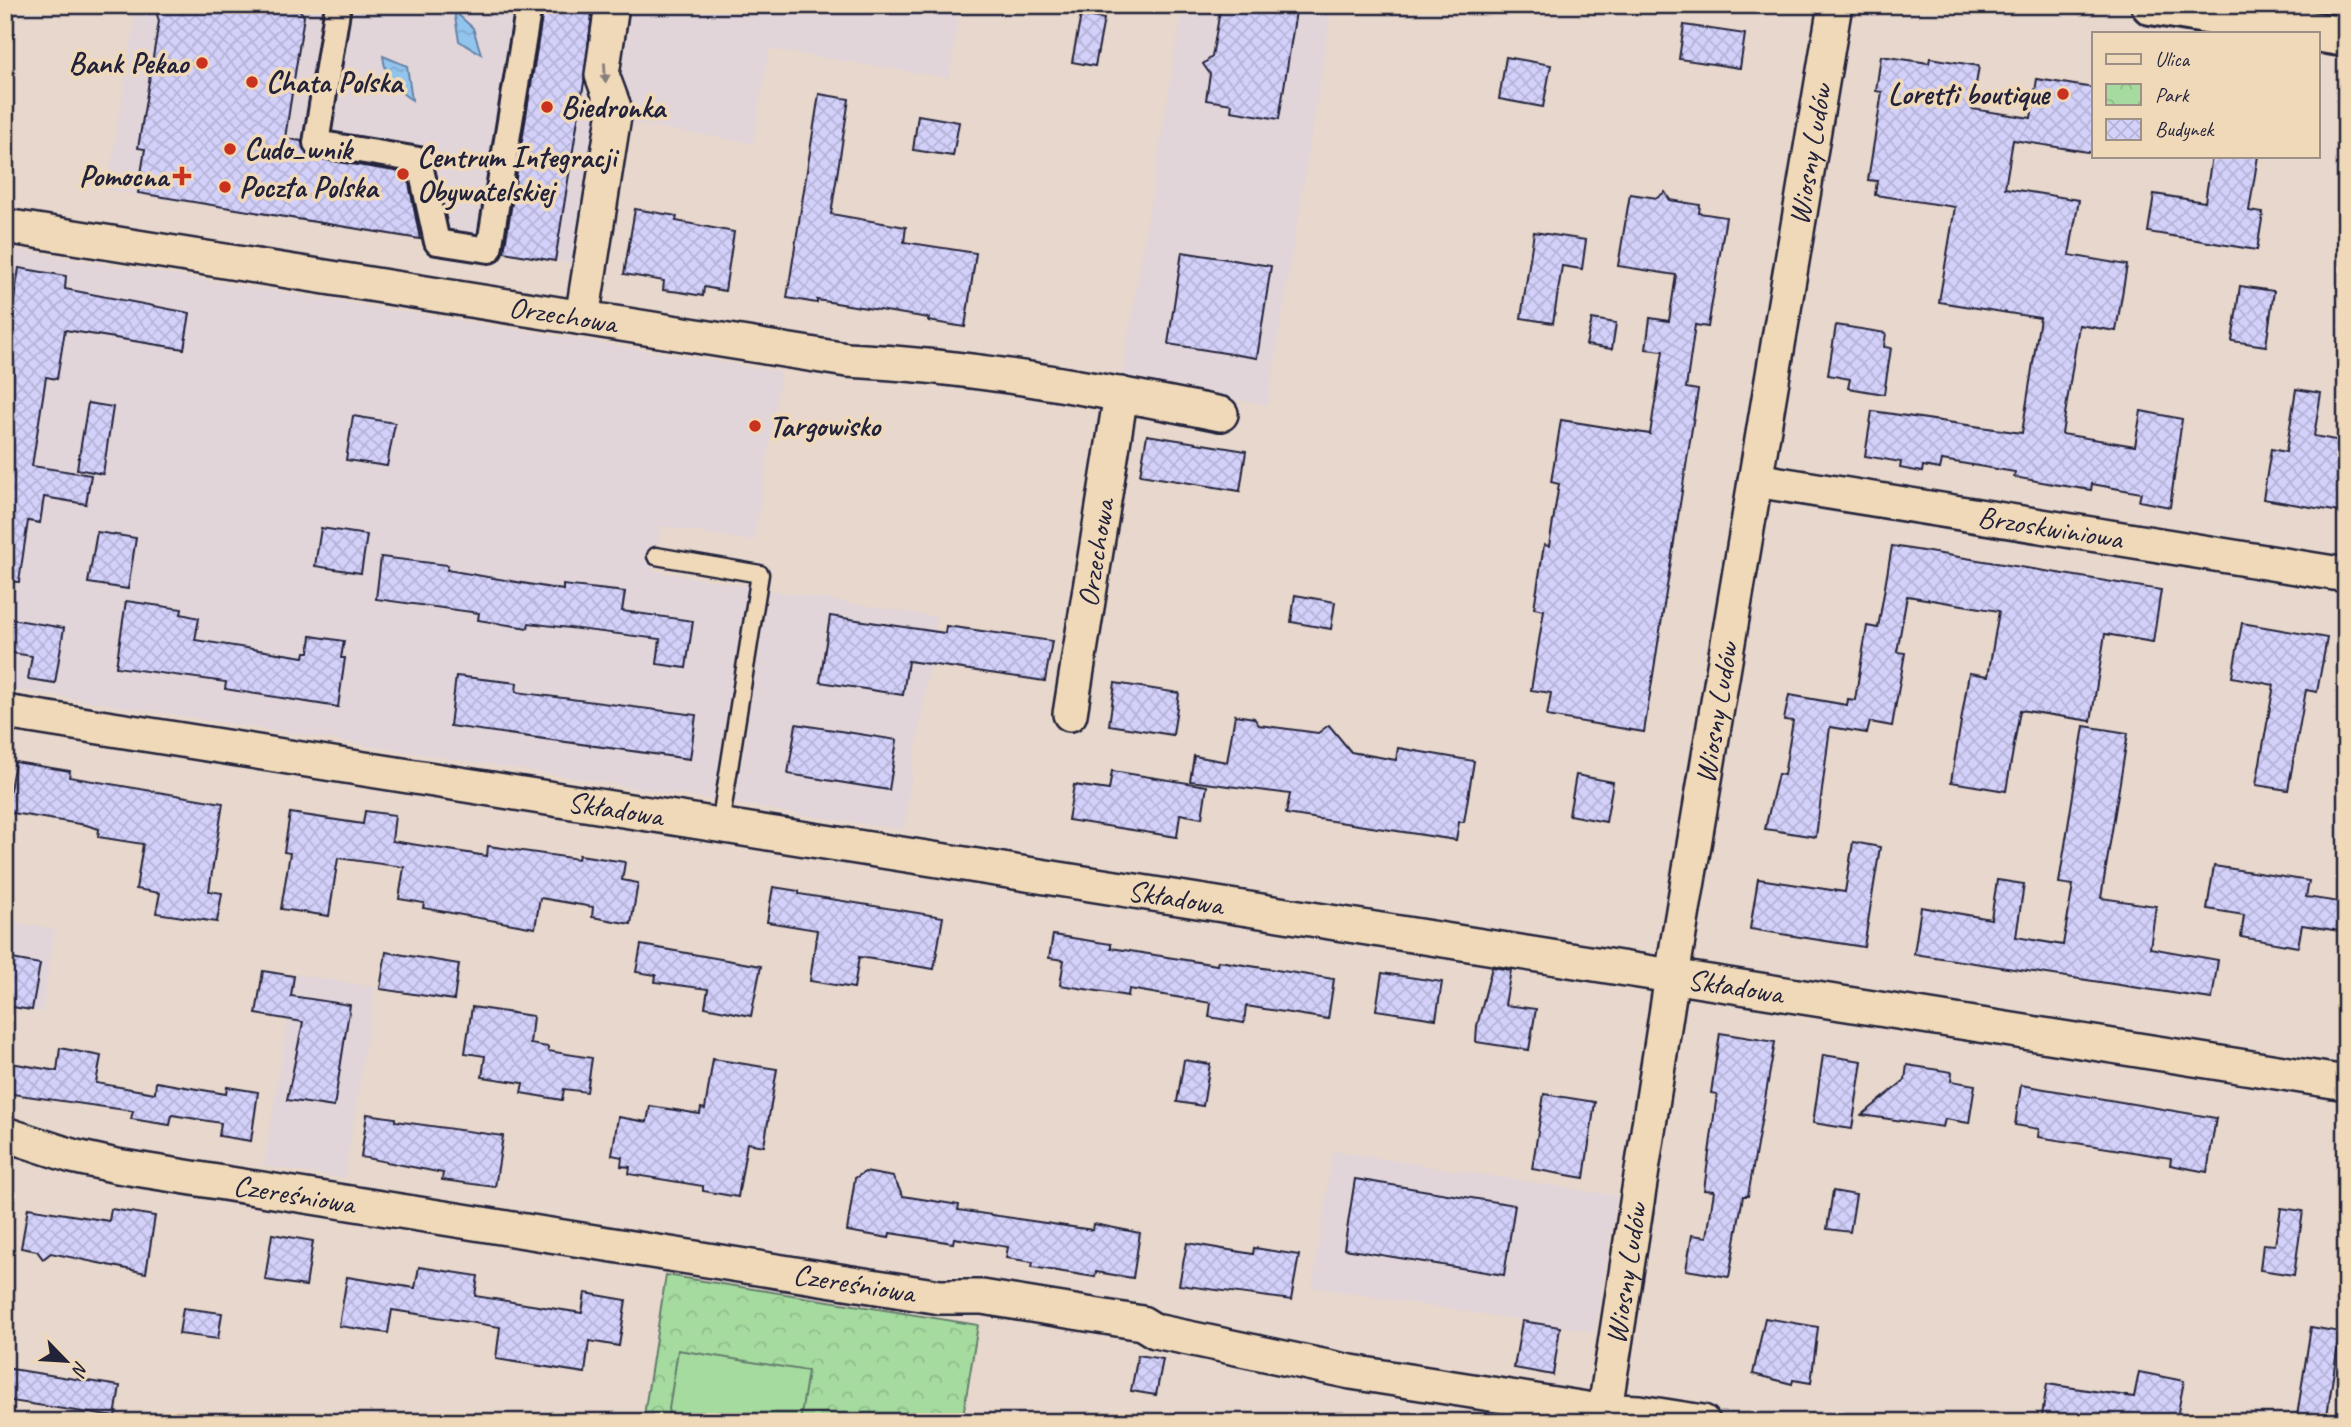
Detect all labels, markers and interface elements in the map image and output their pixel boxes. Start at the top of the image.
legend [2092,32,2320,158]
place label: Bank Pekao [68,44,190,82]
text: Ulica [2155,46,2191,72]
marker: Bank Pekao [194,55,210,71]
one-way arrow [599,62,610,84]
place label: Chata Polska [266,63,405,101]
marker: Chata Polska [244,74,260,90]
place label: Loretti boutique [1888,75,2051,113]
street label: Wiosny Ludów [1779,79,1841,228]
text: Park [2155,82,2190,108]
marker: Loretti boutique [2055,86,2071,102]
place label: Biedronka [561,88,668,126]
marker: Biedronka [539,99,555,115]
text: Budynek [2155,116,2215,142]
place label: Cudo_wnik [244,130,355,168]
place label: Centrum Integracji Obywatelskiej [417,138,620,211]
marker: Cudo_wnik [222,141,238,157]
place label: Pomocna [79,157,170,195]
marker: Centrum Integracji Obywatelskiej [395,166,411,182]
marker: Pomocna [174,168,190,184]
place label: Poczta Polska [239,168,380,206]
marker: Poczta Polska [217,179,233,195]
street label: Orzechowa [506,288,622,343]
place label: Targowisko [769,407,882,445]
marker: Targowisko [747,418,763,434]
street label: Orzechowa [1068,494,1123,610]
street label: Brzoskwiniowa [1975,497,2127,558]
street label: Wiosny Ludów [1686,637,1747,786]
street label: Składowa [565,782,668,835]
street label: Składowa [1125,871,1228,924]
street label: Składowa [1685,960,1788,1013]
street label: Czereśniowa [231,1166,360,1223]
street label: Wiosny Ludów [1596,1198,1656,1347]
street label: Czereśniowa [791,1255,920,1312]
north arrow [32,1326,102,1396]
text: N [66,1357,94,1381]

